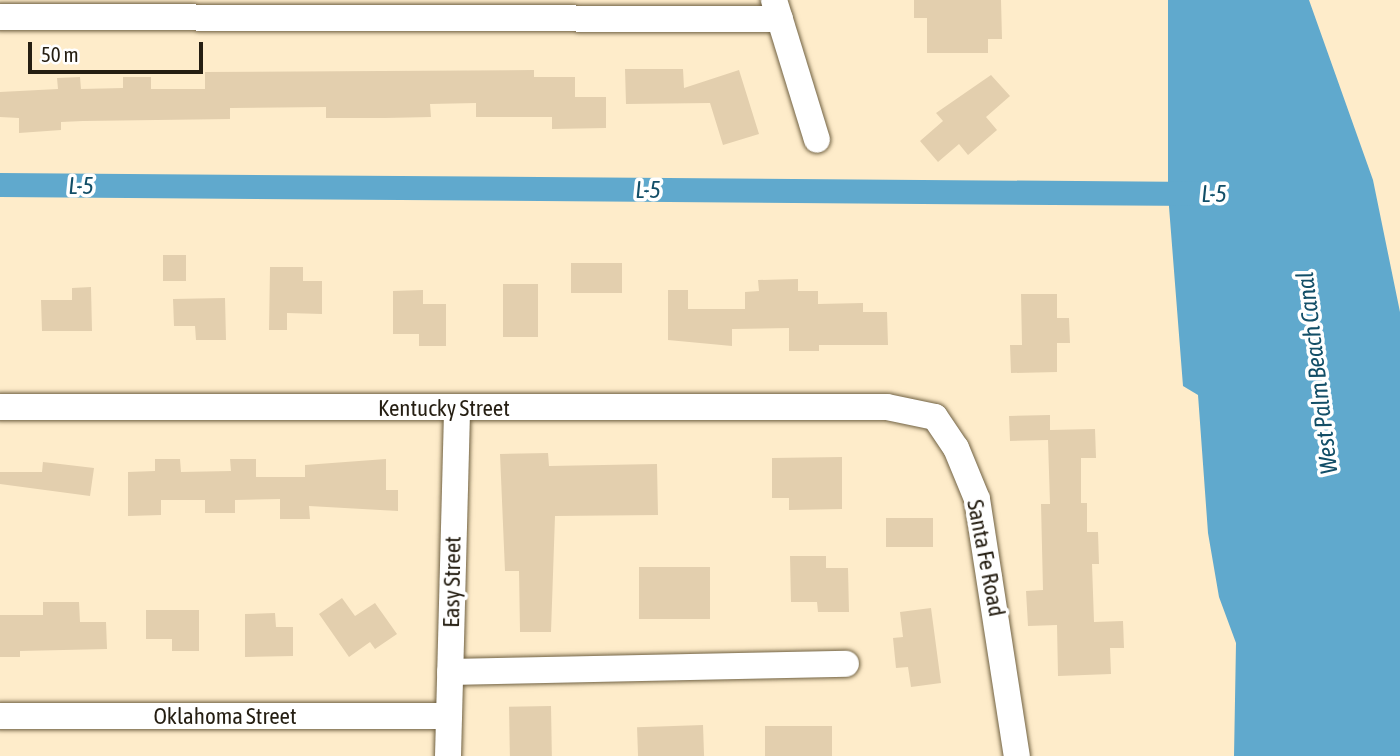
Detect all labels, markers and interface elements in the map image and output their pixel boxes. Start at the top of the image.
scale bar [32,28,206,72]
text: 50 m [41,42,79,66]
water label: L-5 [68,172,94,200]
water label: L-5 [635,176,661,204]
water label: L-5 [1201,180,1227,208]
water label: West Palm Beach Canal [1290,270,1344,476]
street label: Kentucky Street [378,394,510,422]
street label: Santa Fe Road [961,497,1011,619]
street label: Easy Street [437,536,467,628]
street label: Oklahoma Street [153,702,297,730]

